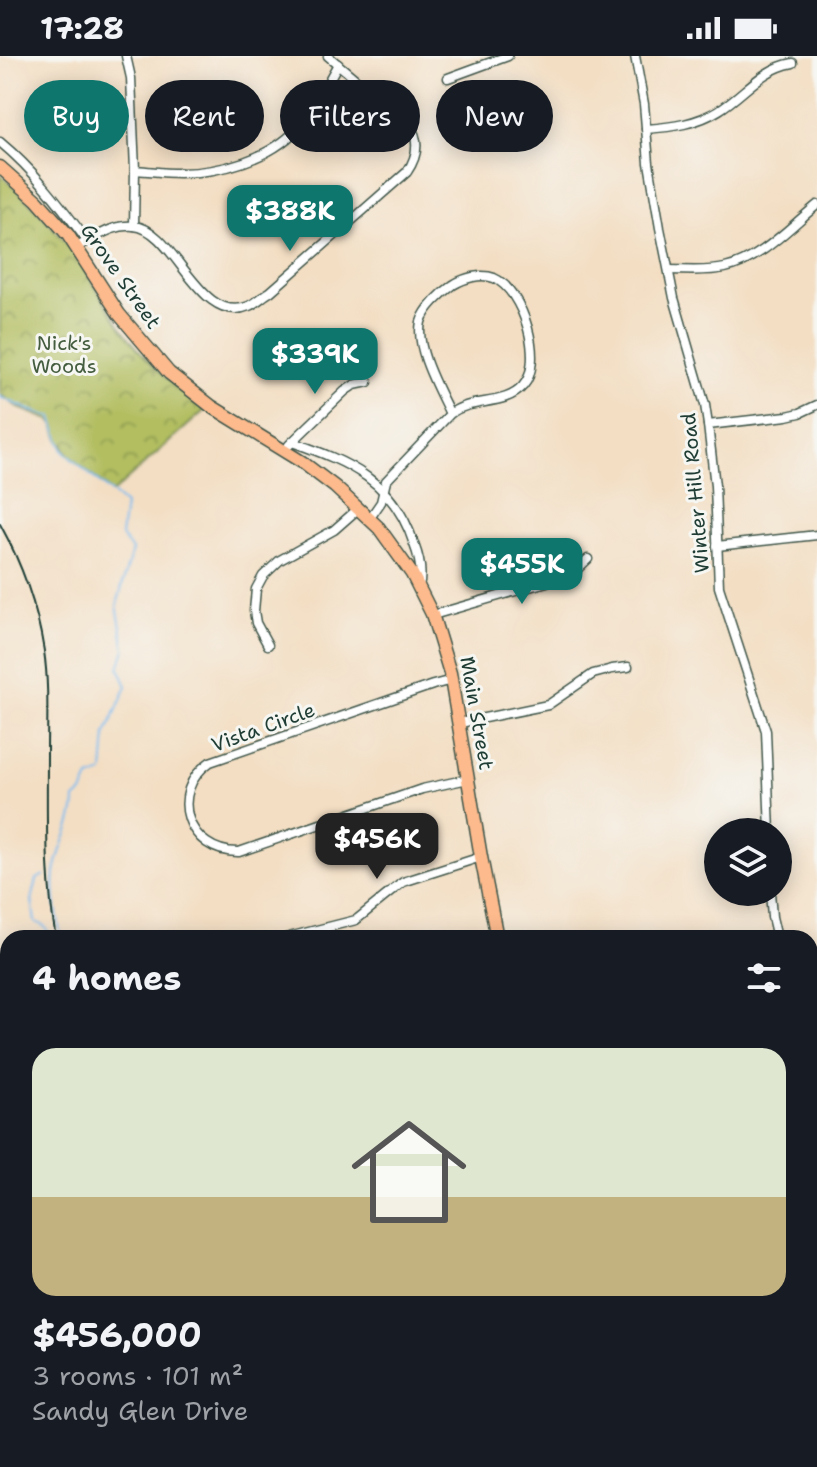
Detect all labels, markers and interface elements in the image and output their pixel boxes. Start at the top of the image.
text: 17:28 [40,8,124,49]
chip: Buy [24,80,129,152]
chip: Rent [145,80,264,152]
chip: Filters [280,80,420,152]
chip: New [436,80,553,152]
pin: $388K [234,185,346,253]
text: $388K [245,193,335,228]
street label: Grove Street [75,218,167,334]
pin: $339K [259,328,371,396]
park label: Nick's Woods [31,330,97,379]
text: $339K [271,336,359,371]
street label: Winter Hill Road [675,411,715,574]
pin: $455K [466,538,578,606]
text: $455K [479,546,565,581]
street label: Main Street [454,654,500,772]
street label: Vista Circle [208,696,318,758]
pin: $456K [321,813,433,881]
map controls [704,818,792,906]
button: layers [704,818,792,906]
text: $456K [333,821,421,856]
text: 4 homes [32,955,181,1001]
icon: filters [742,956,786,1000]
icon: home [337,1100,481,1244]
text: $456,000 [32,1312,202,1358]
text: 3 rooms · 101 m² [32,1358,243,1393]
text: Sandy Glen Drive [32,1393,248,1428]

